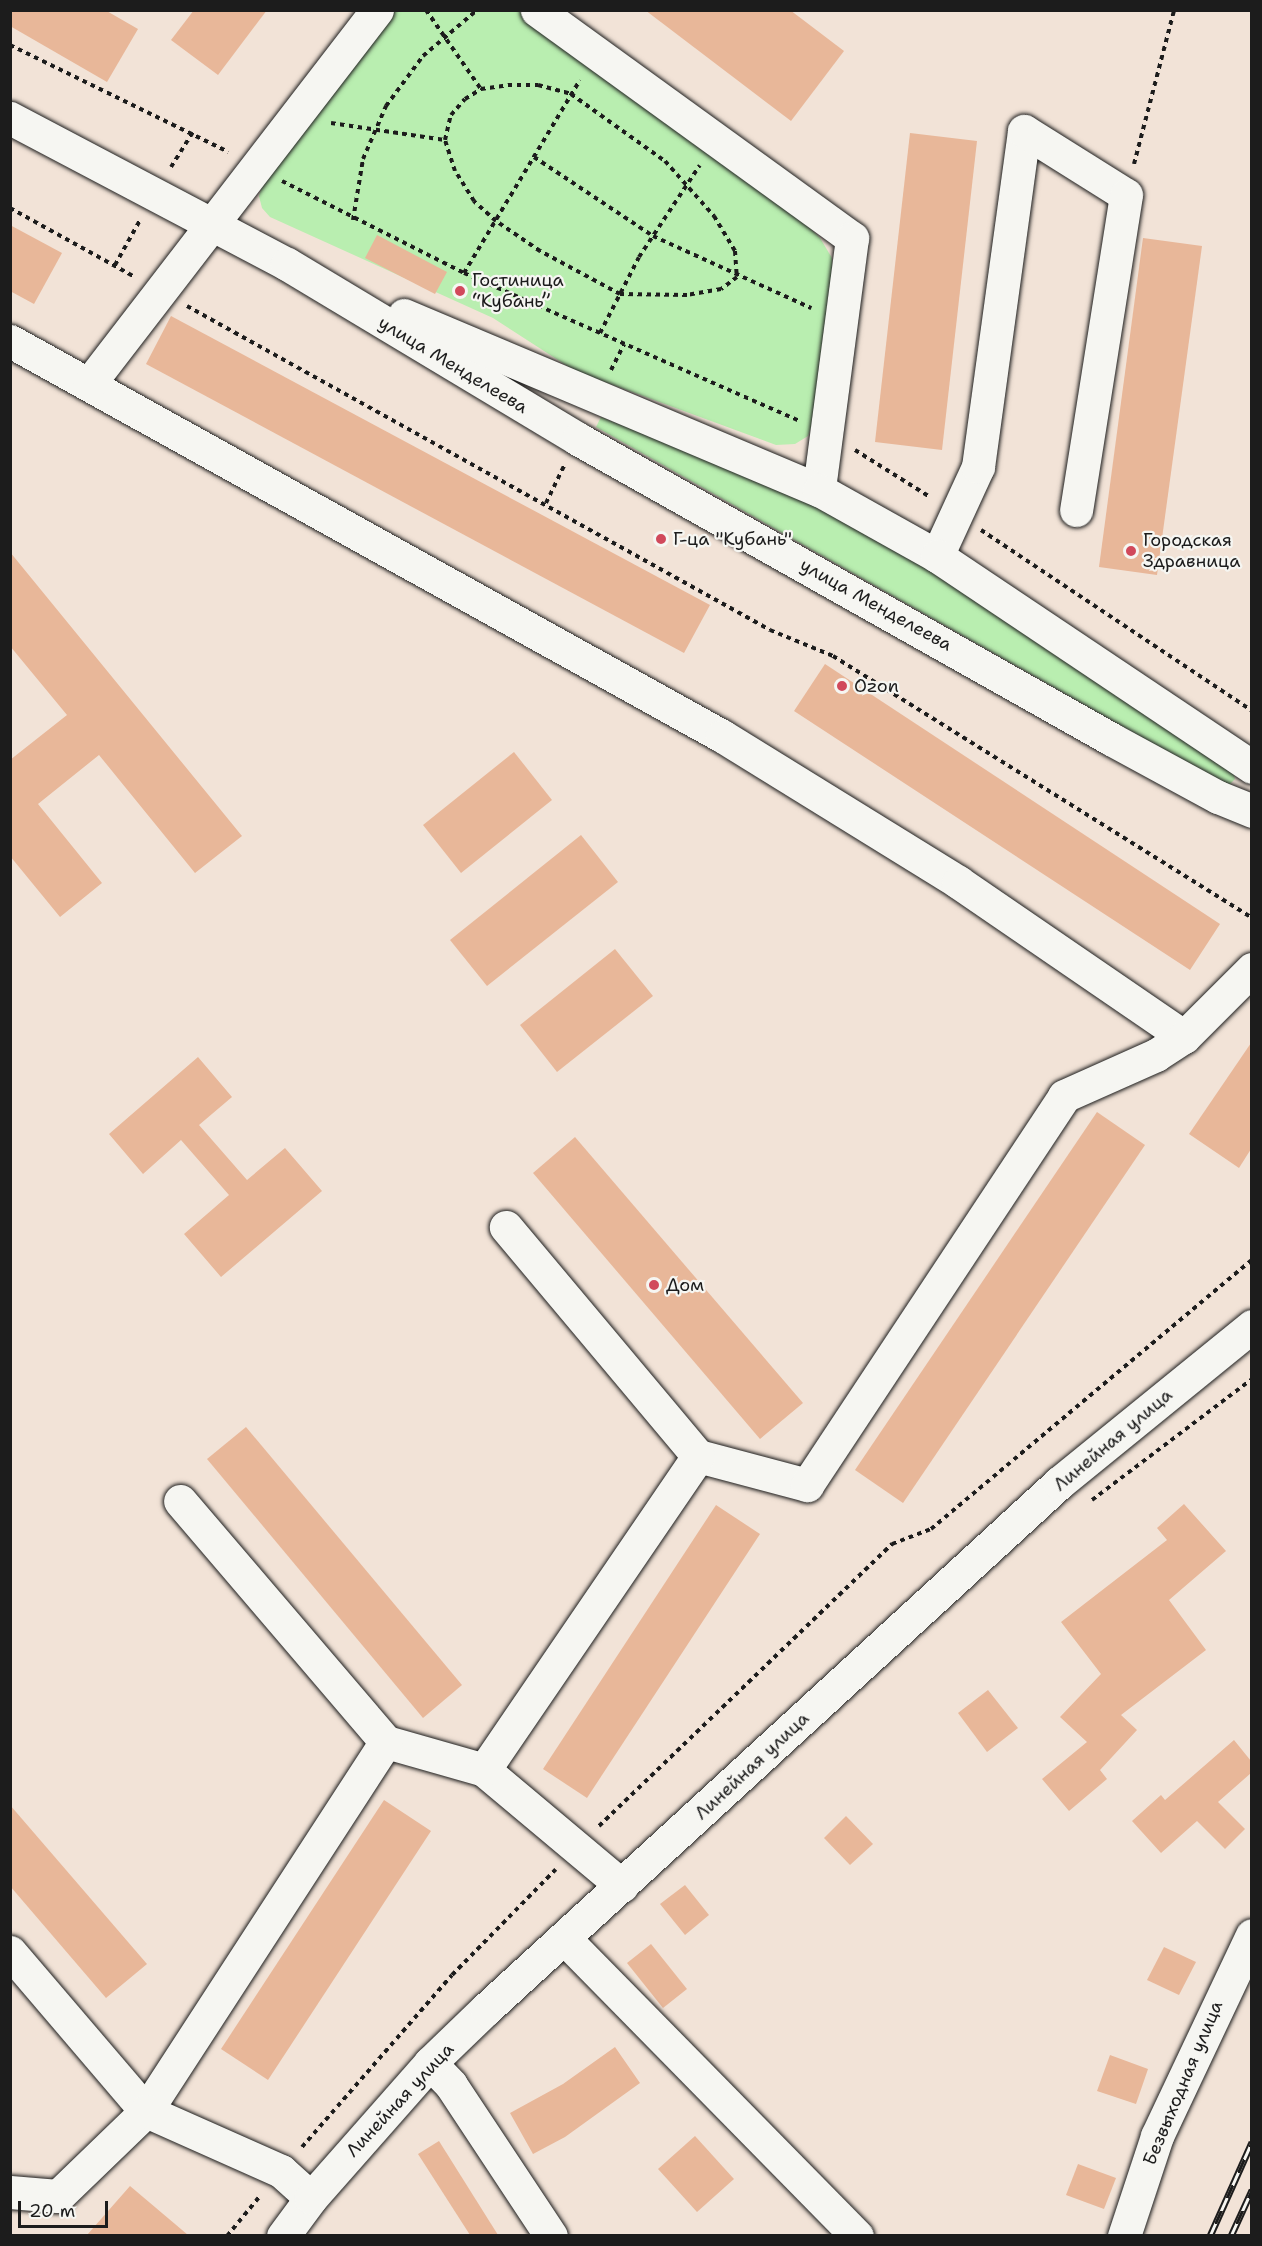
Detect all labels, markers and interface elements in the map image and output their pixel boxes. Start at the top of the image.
place label: Гостиница “Кубань” [472,270,564,312]
marker: Гостиница “Кубань” [453,284,467,298]
street label: улица Менделеева [374,312,532,418]
place label: Г-ца "Кубань" [673,528,792,550]
place label: Городская Здравница [1143,530,1240,572]
marker: Г-ца "Кубань" [654,532,668,546]
marker: Городская Здравница [1124,544,1138,558]
street label: улица Менделеева [796,554,956,656]
place label: Ozon [854,675,899,697]
marker: Ozon [835,679,849,693]
place label: Дом [666,1274,704,1296]
marker: Дом [647,1278,661,1292]
street label: Линейная улица [1049,1384,1177,1496]
street label: Линейная улица [691,1708,813,1824]
street label: Безвыходная улица [1139,1997,1227,2169]
street label: Линейная улица [342,2039,458,2161]
scale bar [21,2189,111,2227]
text: 20 m [29,2199,75,2223]

